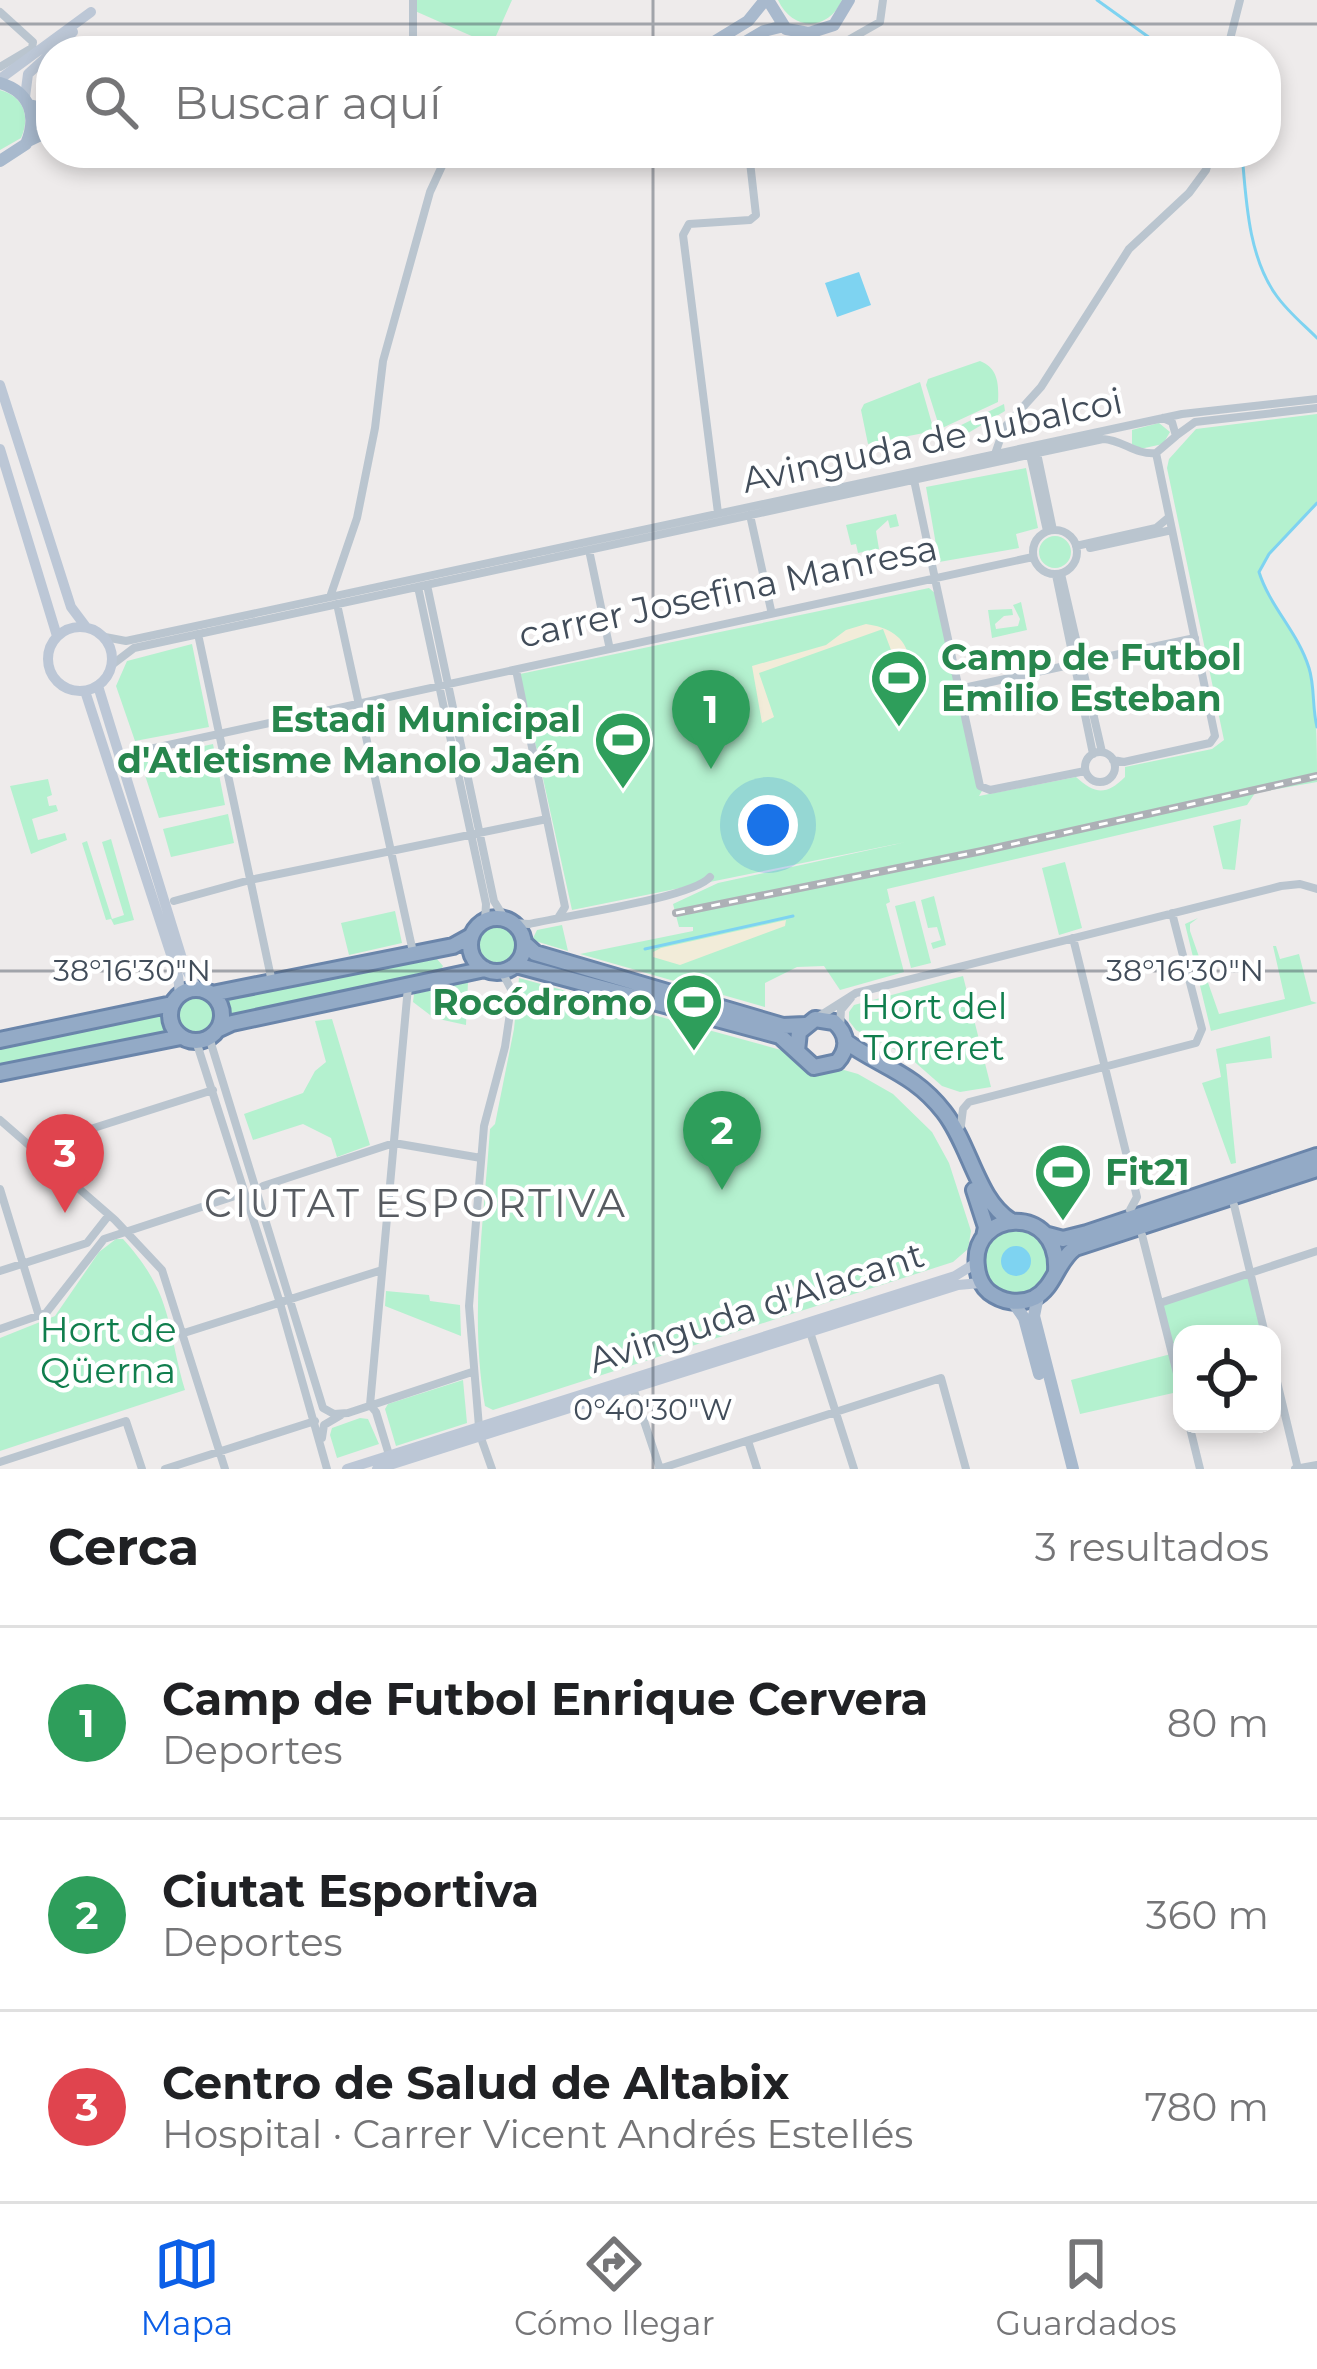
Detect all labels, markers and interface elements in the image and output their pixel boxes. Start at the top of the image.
search box [36,36,1281,168]
icon: search [78,69,144,135]
text: Buscar aquí [174,75,441,130]
street label: Avinguda de Jubalcoi [738,378,1126,502]
street label: carrer Josefina Manresa [515,525,941,657]
place label: Camp de Futbol Emilio Esteban [941,635,1242,720]
sports icon: Camp de Futbol Emilio Esteban [868,647,930,729]
pin: 1 [672,670,750,769]
place label: Estadi Municipal d'Atletisme Manolo Jaén [117,697,581,782]
sports icon: Estadi Municipal d'Atletisme Manolo Jaén [592,709,654,791]
your location [738,795,798,855]
text: 38°16'30"N [53,952,211,989]
text: 38°16'30"N [1106,952,1264,989]
sports icon: Rocódromo [663,971,725,1053]
place label: Rocódromo [432,980,652,1024]
park label: Hort del Torreret [861,984,1007,1069]
pin: 2 [683,1091,761,1190]
pin: 3 [26,1114,104,1213]
sports icon: Fit21 [1032,1141,1094,1223]
place label: Fit21 [1105,1150,1190,1194]
district label: CIUTAT ESPORTIVA [204,1179,628,1227]
street label: Avinguda d'Alacant [583,1232,929,1382]
park label: Hort de Qüerna [39,1307,177,1392]
map controls [1173,1325,1281,1433]
button: locate [1173,1325,1281,1433]
text: 0°40'30"W [573,1391,733,1428]
text: Cerca [48,1516,199,1578]
text: 3 resultados [1035,1523,1269,1571]
text: Camp de Futbol Enrique Cervera [162,1671,928,1726]
text: 1 [79,1699,95,1747]
text: 80 m [1167,1699,1269,1747]
text: Deportes [162,1726,343,1774]
text: Ciutat Esportiva [162,1863,539,1918]
text: 2 [75,1891,99,1939]
text: 360 m [1146,1891,1269,1939]
text: Deportes [162,1918,343,1966]
text: Centro de Salud de Altabix [162,2055,789,2110]
text: 3 [75,2083,99,2131]
text: 780 m [1144,2083,1269,2131]
text: Hospital · Carrer Vicent Andrés Estellés [162,2110,913,2158]
tab: Mapa [140,2231,233,2343]
tab: Cómo llegar [514,2231,715,2343]
tab: Guardados [996,2231,1177,2343]

